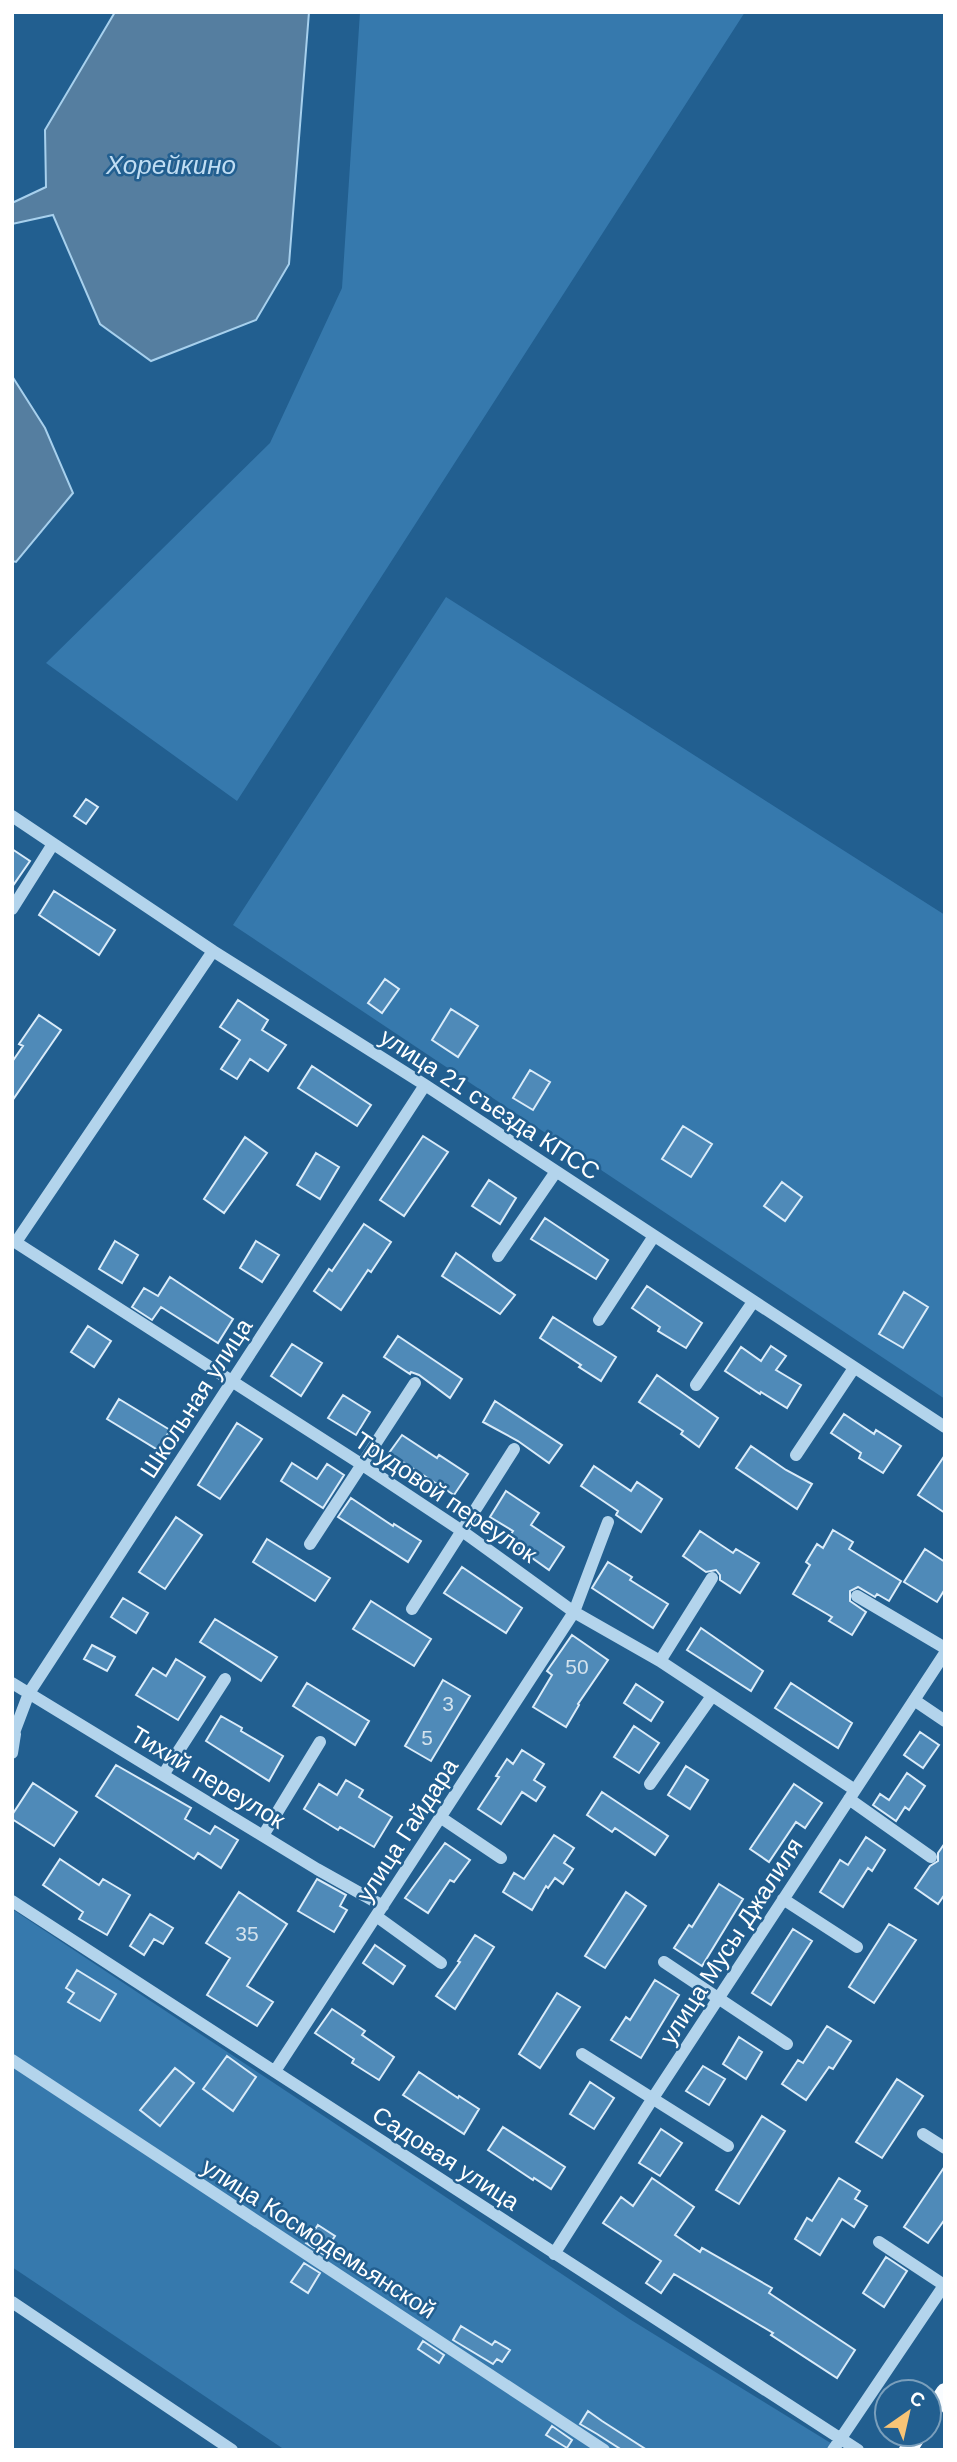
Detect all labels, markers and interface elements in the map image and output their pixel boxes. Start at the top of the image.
water label: Хорейкино [105,150,236,180]
street label: улица 21 съезда КПСС [375,1023,605,1185]
street label: Школьная улица [134,1313,258,1483]
street label: Трудовой переулок [350,1426,542,1568]
house number: 50 [565,1655,589,1678]
house number: 3 [442,1692,454,1715]
street label: Тихий переулок [126,1720,290,1834]
house number: 5 [421,1726,433,1749]
street label: улица Гайдара [351,1753,464,1907]
street label: улица Мусы Джалиля [654,1833,808,2049]
house number: 35 [235,1922,259,1945]
street label: Садовая улица [367,2100,525,2216]
street label: улица Космодемьянской [197,2152,441,2324]
north arrow [873,2378,943,2448]
text: С [906,2387,929,2412]

